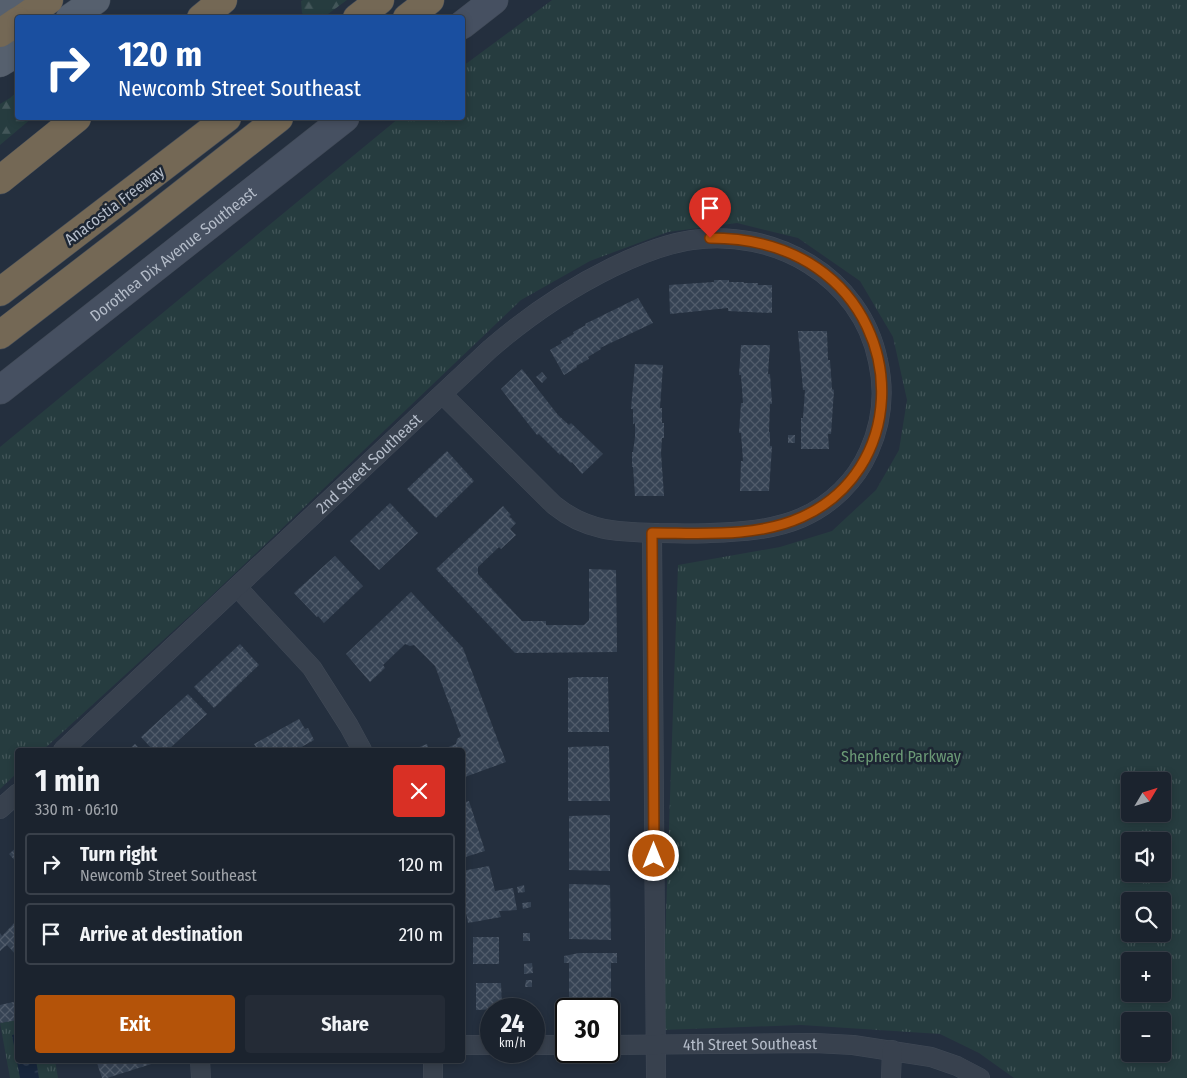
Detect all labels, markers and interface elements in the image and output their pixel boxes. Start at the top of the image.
text: 120 m [118,33,202,75]
icon: right [35,35,100,100]
text: Newcomb Street Southeast [118,75,361,102]
street label: Anacostia Freeway [61,161,169,249]
street label: Dorothea Dix Avenue Southeast [86,182,261,326]
pin [689,187,731,238]
icon: arrive [696,194,724,222]
street label: 2nd Street Southeast [312,409,426,517]
park label: Shepherd Parkway [841,747,962,766]
text: 1 min [35,763,100,799]
button: close [393,765,445,817]
north arrow [1121,772,1171,822]
map controls [1121,772,1171,1062]
text: 330 m · 06:10 [35,800,118,819]
position arrow [627,829,679,881]
button: sound [1121,832,1171,882]
text: Turn right [80,843,157,866]
icon: right [37,850,65,878]
text: 120 m [398,853,443,876]
text: Newcomb Street Southeast [80,866,257,885]
button: search [1121,892,1171,942]
icon: arrive [37,920,65,948]
text: Arrive at destination [80,923,243,946]
text: 210 m [399,923,443,946]
button: + [1121,952,1171,1002]
button: Exit [35,995,235,1053]
button: Share [245,995,445,1053]
speed limit sign: 30 [555,998,620,1063]
text: 24 [501,1009,524,1039]
button: − [1121,1012,1171,1062]
street label: 4th Street Southeast [683,1034,818,1054]
text: km/h [499,1036,526,1050]

